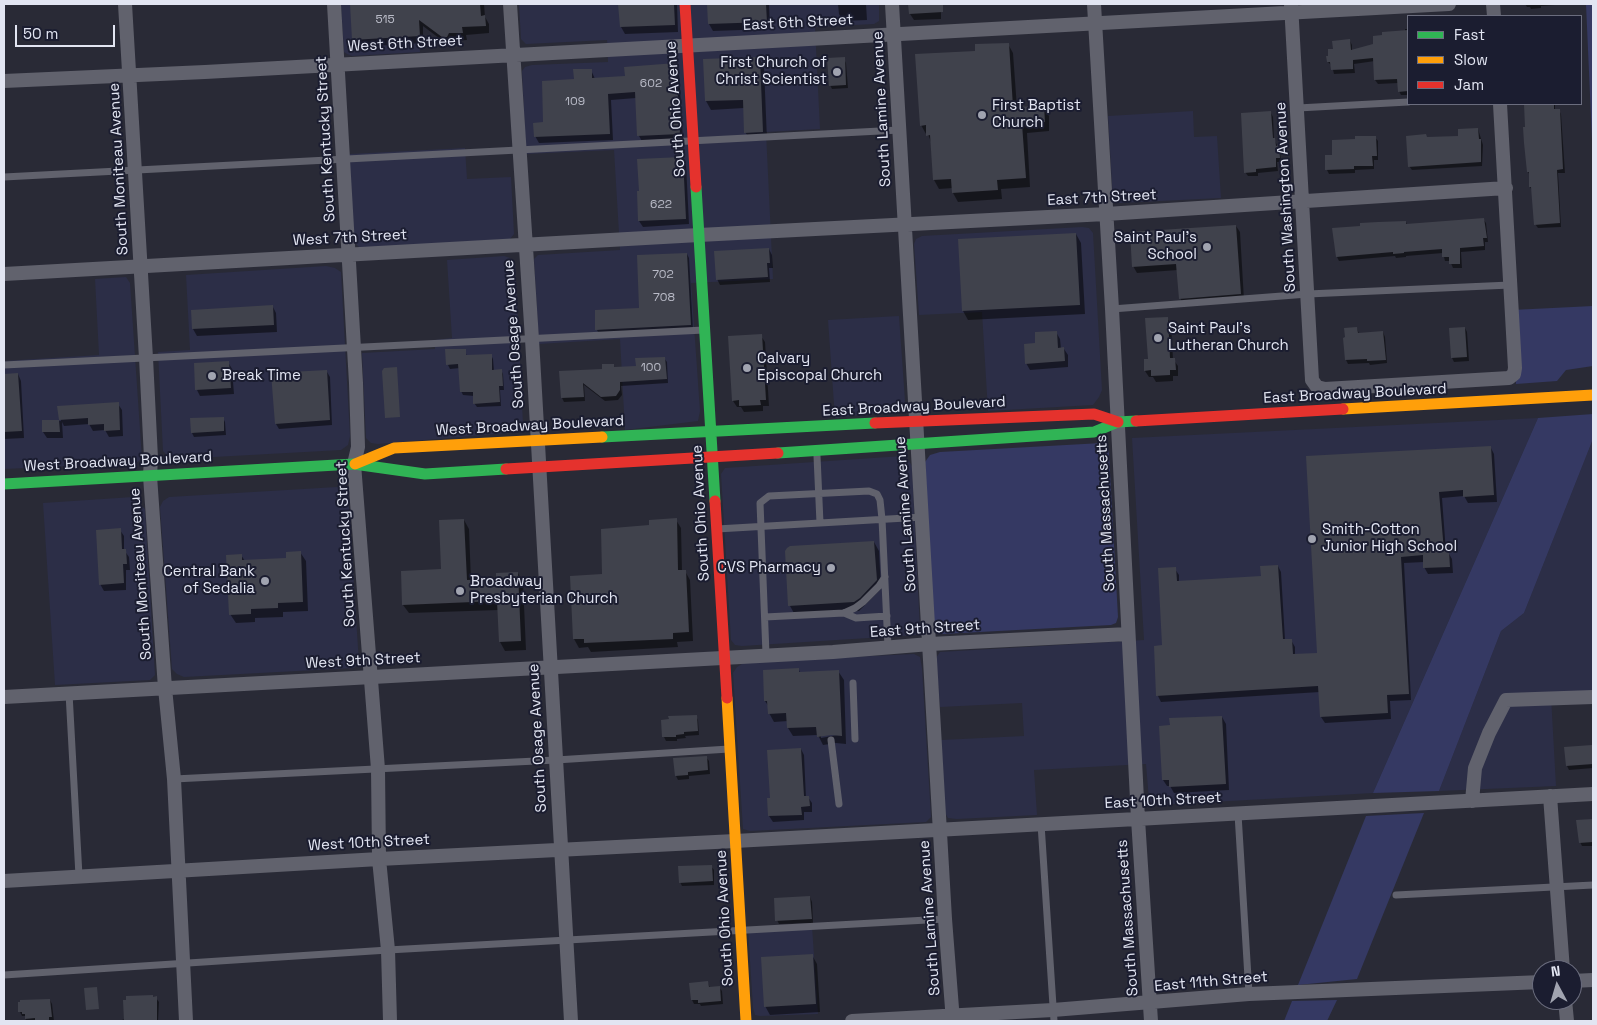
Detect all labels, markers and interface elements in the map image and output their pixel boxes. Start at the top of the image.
street label: East 6th Street [742,11,854,35]
house number: 515 [375,13,395,27]
scale bar [18,15,118,47]
legend [1407,15,1582,105]
text: 50 m [23,24,58,43]
text: Fast [1454,25,1485,44]
street label: South Lamine Avenue [869,31,895,187]
street label: West 6th Street [347,32,463,56]
street label: South Ohio Avenue [662,40,690,178]
text: Slow [1454,50,1488,69]
place label: First Church of Christ Scientist [715,54,827,89]
street label: South Kentucky Street [313,55,339,223]
marker: First Church of Christ Scientist [831,66,843,78]
text: Jam [1454,75,1484,94]
house number: 602 [640,77,662,91]
street label: South Moniteau Avenue [105,82,133,256]
house number: 109 [565,95,585,109]
place label: First Baptist Church [992,97,1081,132]
street label: South Washington Avenue [1272,101,1300,293]
marker: First Baptist Church [976,109,988,121]
street label: East 7th Street [1047,186,1157,210]
house number: 622 [650,198,672,212]
street label: West 7th Street [292,226,408,250]
place label: Saint Paul's School [1114,229,1197,264]
marker: Saint Paul's School [1201,241,1213,253]
street label: South Osage Avenue [500,259,528,409]
house number: 702 [652,268,674,282]
house number: 708 [653,291,675,305]
place label: Saint Paul's Lutheran Church [1168,320,1289,355]
marker: Saint Paul's Lutheran Church [1152,332,1164,344]
place label: Calvary Episcopal Church [757,350,882,385]
house number: 100 [641,361,661,375]
marker: Calvary Episcopal Church [741,362,753,374]
place label: Break Time [222,367,301,385]
marker: Break Time [206,370,218,382]
street label: East Broadway Boulevard [1263,380,1447,408]
street label: East Broadway Boulevard [822,393,1006,421]
street label: West Broadway Boulevard [435,412,625,440]
street label: South Massachusetts [1093,434,1119,592]
street label: South Lamine Avenue [892,436,920,592]
street label: South Ohio Avenue [688,444,714,582]
street label: West Broadway Boulevard [23,448,213,476]
street label: South Kentucky Street [333,460,359,628]
street label: South Moniteau Avenue [126,487,156,661]
place label: Smith-Cotton Junior High School [1322,521,1457,556]
marker: Smith-Cotton Junior High School [1306,533,1318,545]
place label: CVS Pharmacy [717,559,821,577]
marker: CVS Pharmacy [825,562,837,574]
place label: Central Bank of Sedalia [163,563,255,598]
place label: Broadway Presbyterian Church [470,573,618,608]
marker: Central Bank of Sedalia [259,575,271,587]
marker: Broadway Presbyterian Church [454,585,466,597]
street label: East 9th Street [869,616,981,642]
street label: West 9th Street [305,649,421,673]
street label: South Osage Avenue [525,663,551,813]
street label: East 10th Street [1104,789,1222,813]
street label: West 10th Street [308,831,430,855]
street label: South Massachusetts [1114,839,1142,997]
street label: South Lamine Avenue [916,840,944,996]
street label: South Ohio Avenue [712,849,738,987]
north arrow [1532,960,1582,1010]
text: N [1550,962,1561,981]
street label: East 11th Street [1154,968,1268,996]

